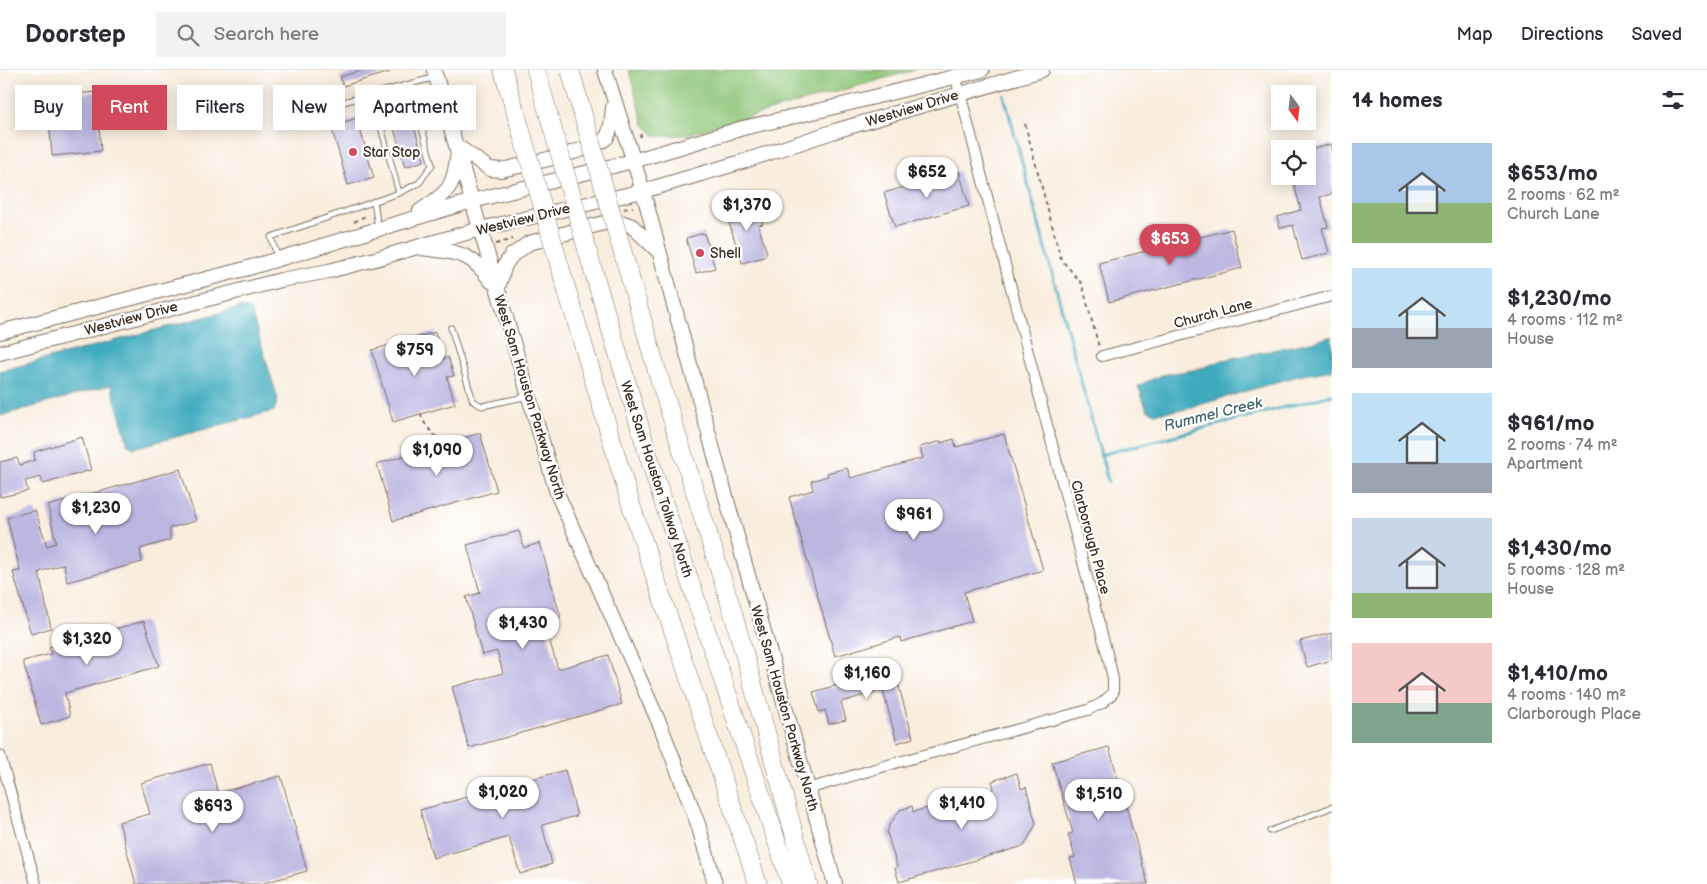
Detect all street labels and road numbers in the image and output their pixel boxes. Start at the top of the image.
street label: Westview Drive [864,86,960,131]
street label: Westview Drive [475,200,572,239]
street label: West Sam Houston Parkway North [490,293,569,502]
street label: Church Lane [1172,295,1254,332]
street label: Westview Drive [83,298,180,339]
street label: West Sam Houston Tollway North [617,379,696,580]
street label: Clarborough Place [1067,478,1114,596]
street label: West Sam Houston Parkway North [747,603,822,813]

